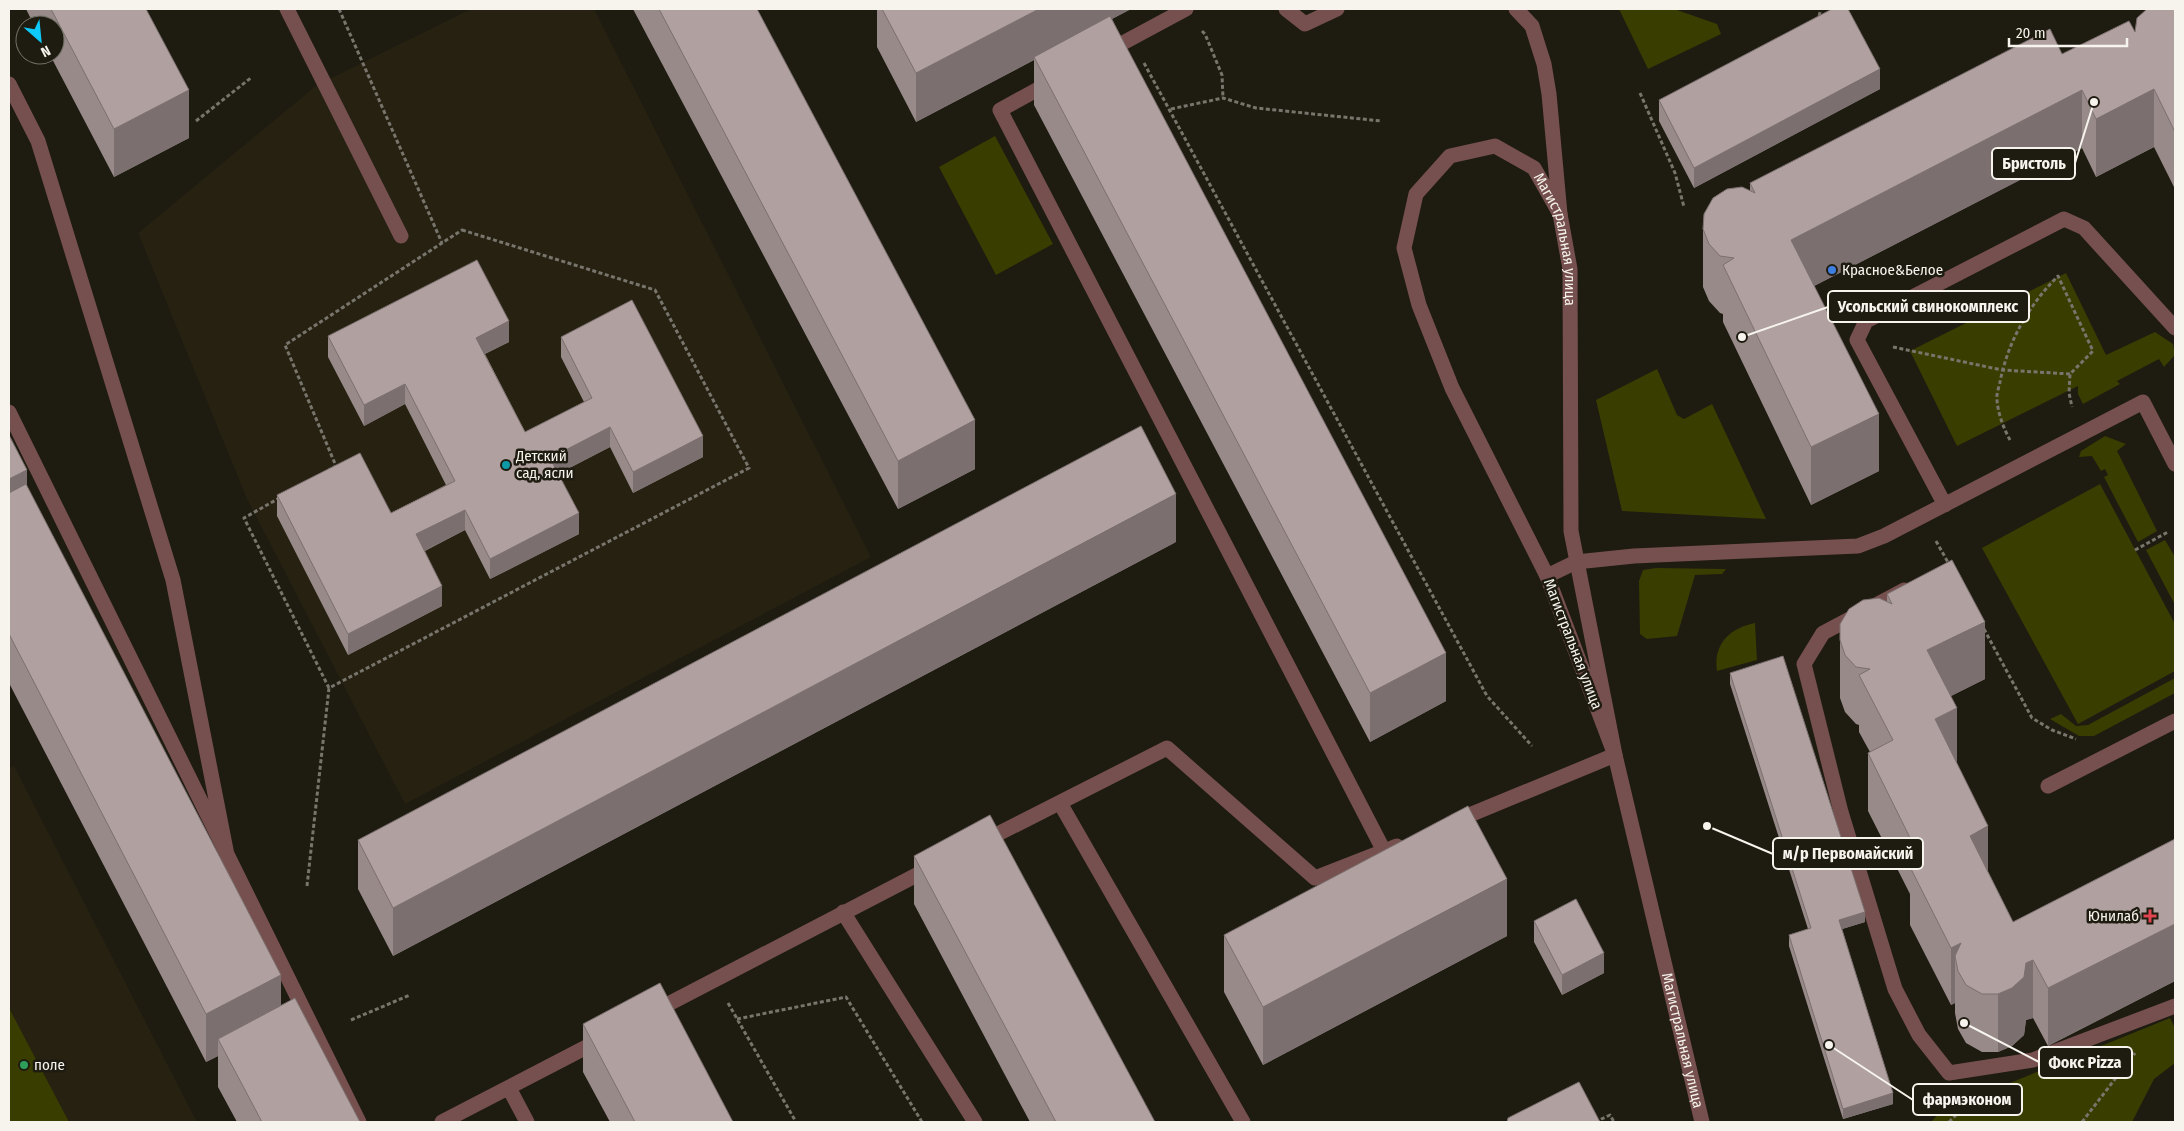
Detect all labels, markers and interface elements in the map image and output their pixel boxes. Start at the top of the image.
north arrow [15,15,65,65]
scale bar [2009,15,2126,47]
text: 20 m [2016,24,2046,42]
text: N [38,42,53,61]
callout: Бристоль [1992,148,2075,179]
text: Бристоль [2002,154,2066,173]
street label: Магистральная улица [1530,170,1579,306]
place label: Красное&Белое [1842,261,1943,279]
marker: Красное&Белое [1826,264,1838,276]
callout: Усольский свинокомплекс [1828,291,2029,322]
text: Усольский свинокомплекс [1837,297,2018,316]
place label: Детский сад, ясли [515,447,574,482]
marker: Детский сад, ясли [500,459,512,471]
street label: Магистральная улица [1540,576,1606,712]
callout: м/р Первомайский [1773,838,1923,869]
text: м/р Первомайский [1783,844,1913,863]
place label: Юнилаб [2088,907,2139,925]
marker: Юнилаб [2143,909,2157,923]
street label: Магистральная улица [1658,971,1707,1110]
callout: Фокс Pizza [2039,1047,2132,1078]
text: Фокс Pizza [2049,1053,2122,1072]
place label: поле [34,1056,65,1074]
marker: поле [18,1059,30,1071]
callout: фармэконом [1913,1084,2022,1115]
text: фармэконом [1923,1090,2012,1109]

